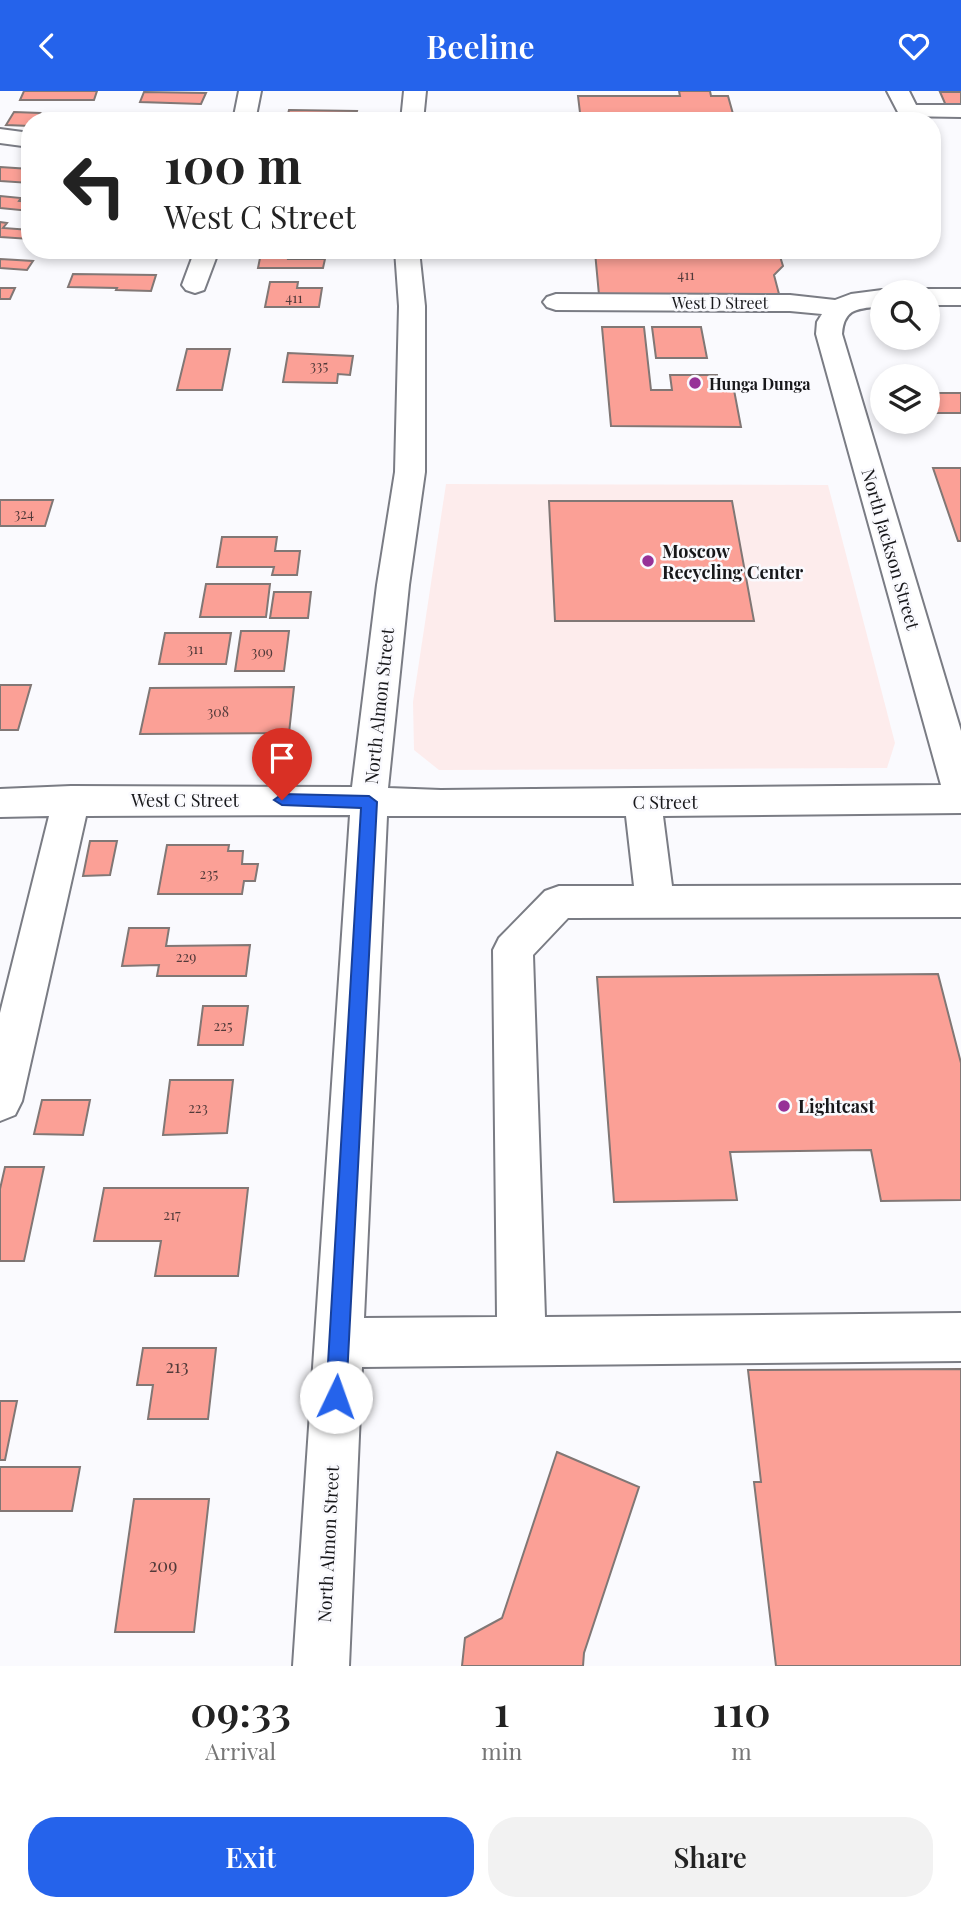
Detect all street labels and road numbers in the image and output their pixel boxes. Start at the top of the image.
street label: West D Street [671,292,769,313]
street label: North Jackson Street [857,466,926,633]
street label: North Almon Street [359,626,399,785]
street label: West C Street [130,788,240,812]
street label: C Street [632,790,698,814]
street label: North Almon Street [312,1464,344,1623]

